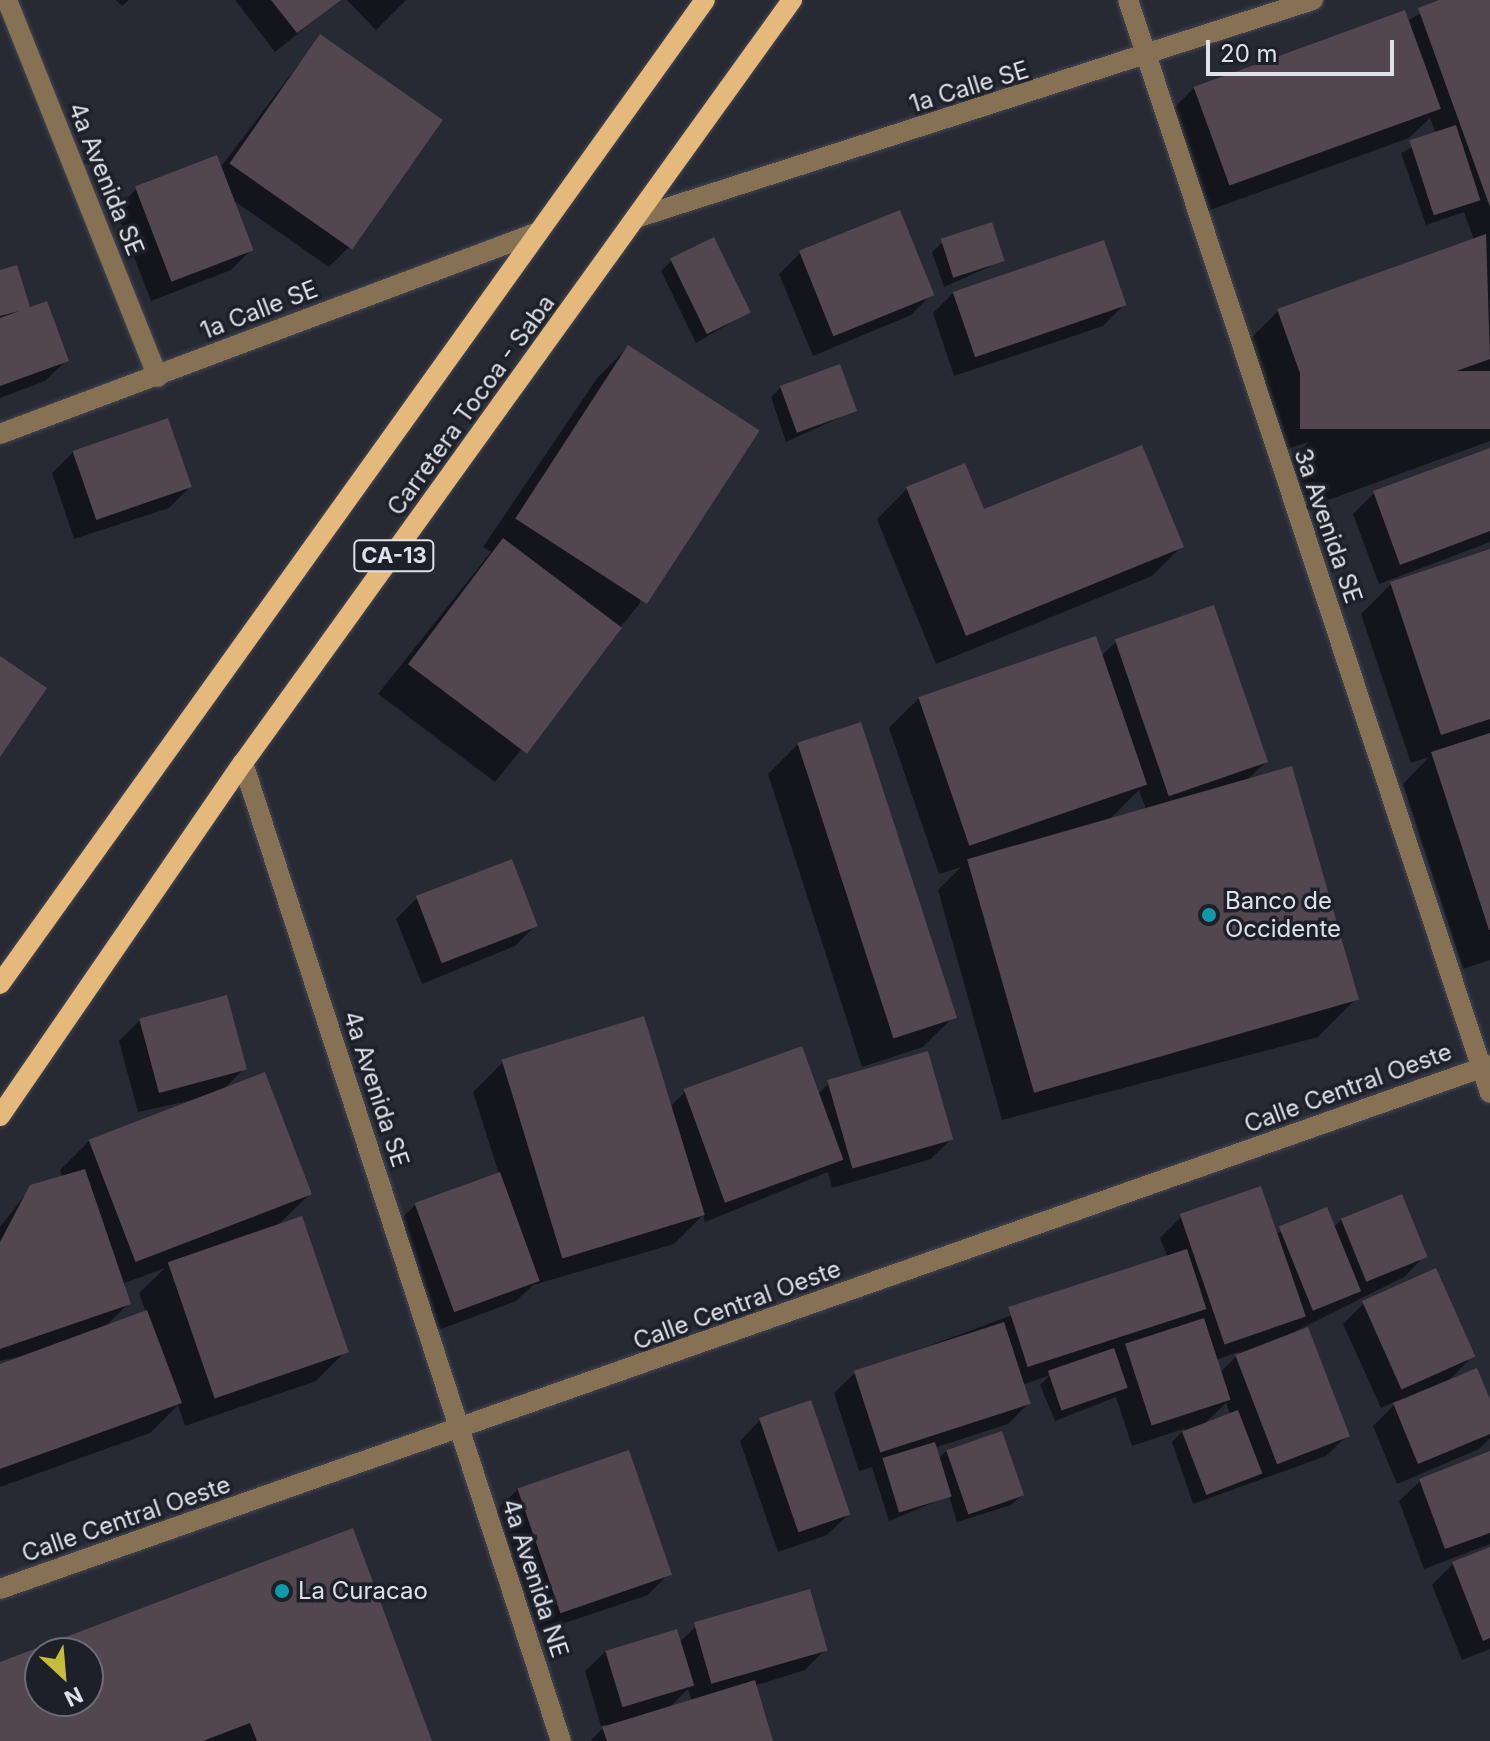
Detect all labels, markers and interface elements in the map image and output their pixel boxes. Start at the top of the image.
scale bar [1210,24,1398,74]
text: 20 m [1220,39,1278,68]
street label: 1a Calle SE [906,55,1032,119]
street label: 4a Avenida SE [62,98,150,260]
street label: 1a Calle SE [196,274,322,346]
street label: Carretera Tocoa - Saba [381,289,561,521]
street label: 3a Avenida SE [1288,445,1368,607]
road number: CA-13 [352,538,436,574]
place label: Banco de Occidente [1225,887,1341,943]
marker: Banco de Occidente [1200,906,1218,924]
street label: 4a Avenida SE [337,1007,415,1171]
street label: Calle Central Oeste [1240,1037,1456,1139]
street label: Calle Central Oeste [629,1254,845,1356]
street label: Calle Central Oeste [18,1470,234,1568]
street label: 4a Avenida NE [496,1495,574,1661]
place label: La Curacao [298,1577,428,1605]
marker: La Curacao [273,1582,291,1600]
north arrow [24,1637,104,1717]
text: N [60,1681,87,1712]

